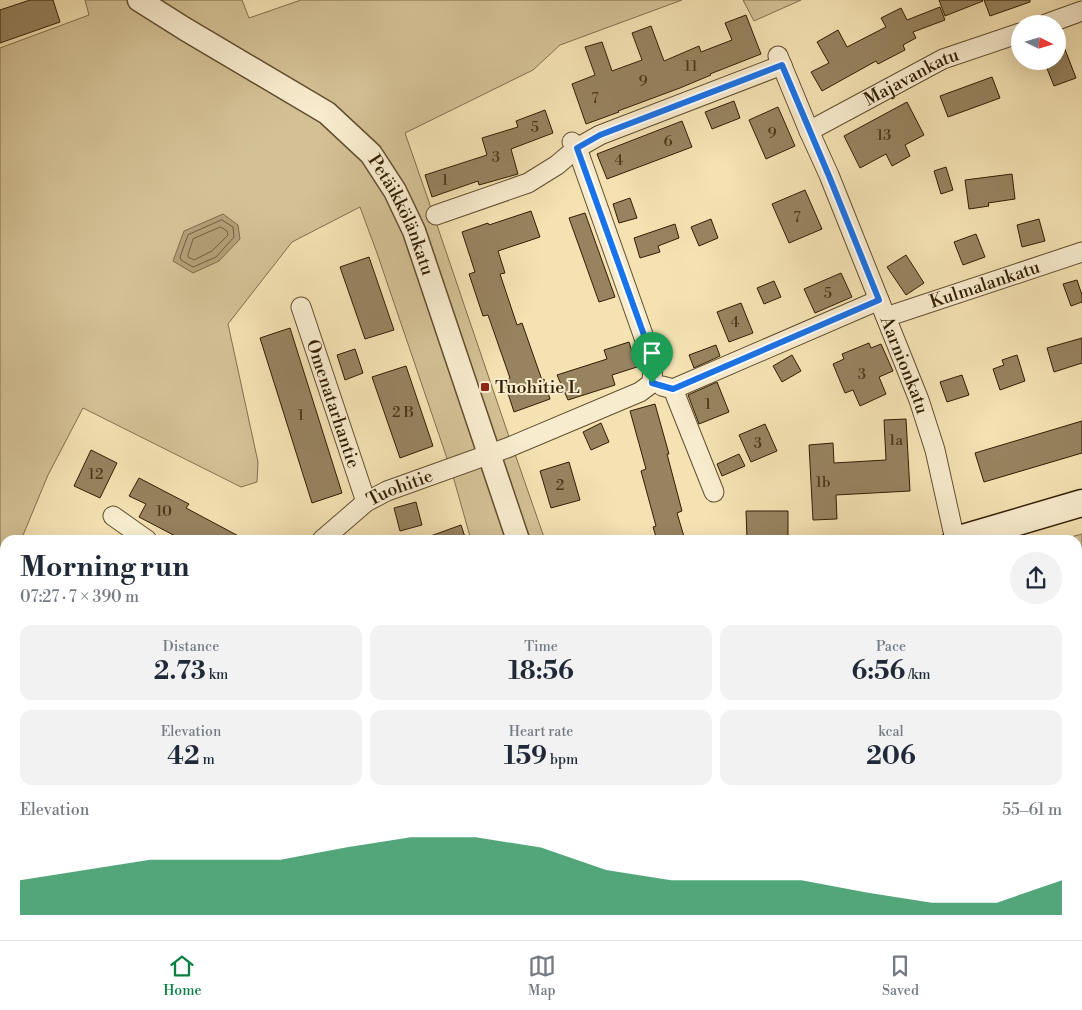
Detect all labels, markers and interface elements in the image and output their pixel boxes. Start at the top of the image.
north arrow [1011,15,1066,70]
map controls [1011,15,1066,70]
street label: Majavankatu [860,43,963,111]
house number: 11 [684,57,698,76]
house number: 9 [638,72,648,91]
house number: 7 [591,89,599,108]
house number: 5 [531,118,539,137]
house number: 9 [767,124,777,143]
house number: 13 [877,126,891,145]
house number: 6 [663,132,673,151]
house number: 3 [492,148,500,167]
street label: Petäikkölänkatu [363,150,440,279]
house number: 4 [615,151,624,170]
house number: 1 [442,171,449,190]
house number: 7 [793,208,801,227]
street label: Kulmalankatu [927,255,1044,313]
house number: 5 [824,284,832,303]
street label: Aarnionkatu [875,312,934,417]
house number: 4 [731,313,740,332]
pin [631,332,673,383]
street label: Omenatarhantie [301,337,365,471]
icon: arrive [638,339,666,367]
house number: 3 [858,365,866,384]
place label: Tuohitie L [495,376,580,399]
marker: Tuohitie L [479,381,491,393]
house number: 1 [705,395,712,414]
house number: 2 B [392,403,414,422]
house number: 1 [298,406,305,425]
house number: 1a [889,431,903,450]
house number: 3 [754,434,762,453]
street label: Tuohitie [363,464,436,511]
house number: 12 [88,465,104,484]
house number: 1b [815,473,831,492]
house number: 2 [556,476,564,495]
house number: 10 [156,502,172,521]
text: Morning run [20,550,189,585]
button: share [1010,552,1062,604]
text: 07:27 · 7 × 390 m [20,587,139,607]
text: Distance [163,638,219,656]
text: Time [524,638,558,656]
text: Pace [876,638,906,656]
text: 2.73 [154,656,206,687]
text: 18:56 [508,656,574,687]
text: 6:56 [852,656,905,687]
text: km [206,666,228,684]
text: /km [905,666,930,684]
text: Elevation [161,723,221,741]
text: Heart rate [509,723,573,741]
text: kcal [878,723,904,741]
text: 42 [167,741,200,772]
text: 159 [504,741,547,772]
text: 206 [866,741,916,772]
text: m [200,751,215,769]
text: bpm [547,751,578,769]
text: Elevation [20,800,89,820]
text: 55–61 m [1002,800,1062,820]
tab: Home [163,952,202,1000]
tab: Map [528,952,556,1000]
tab: Saved [882,952,919,1000]

